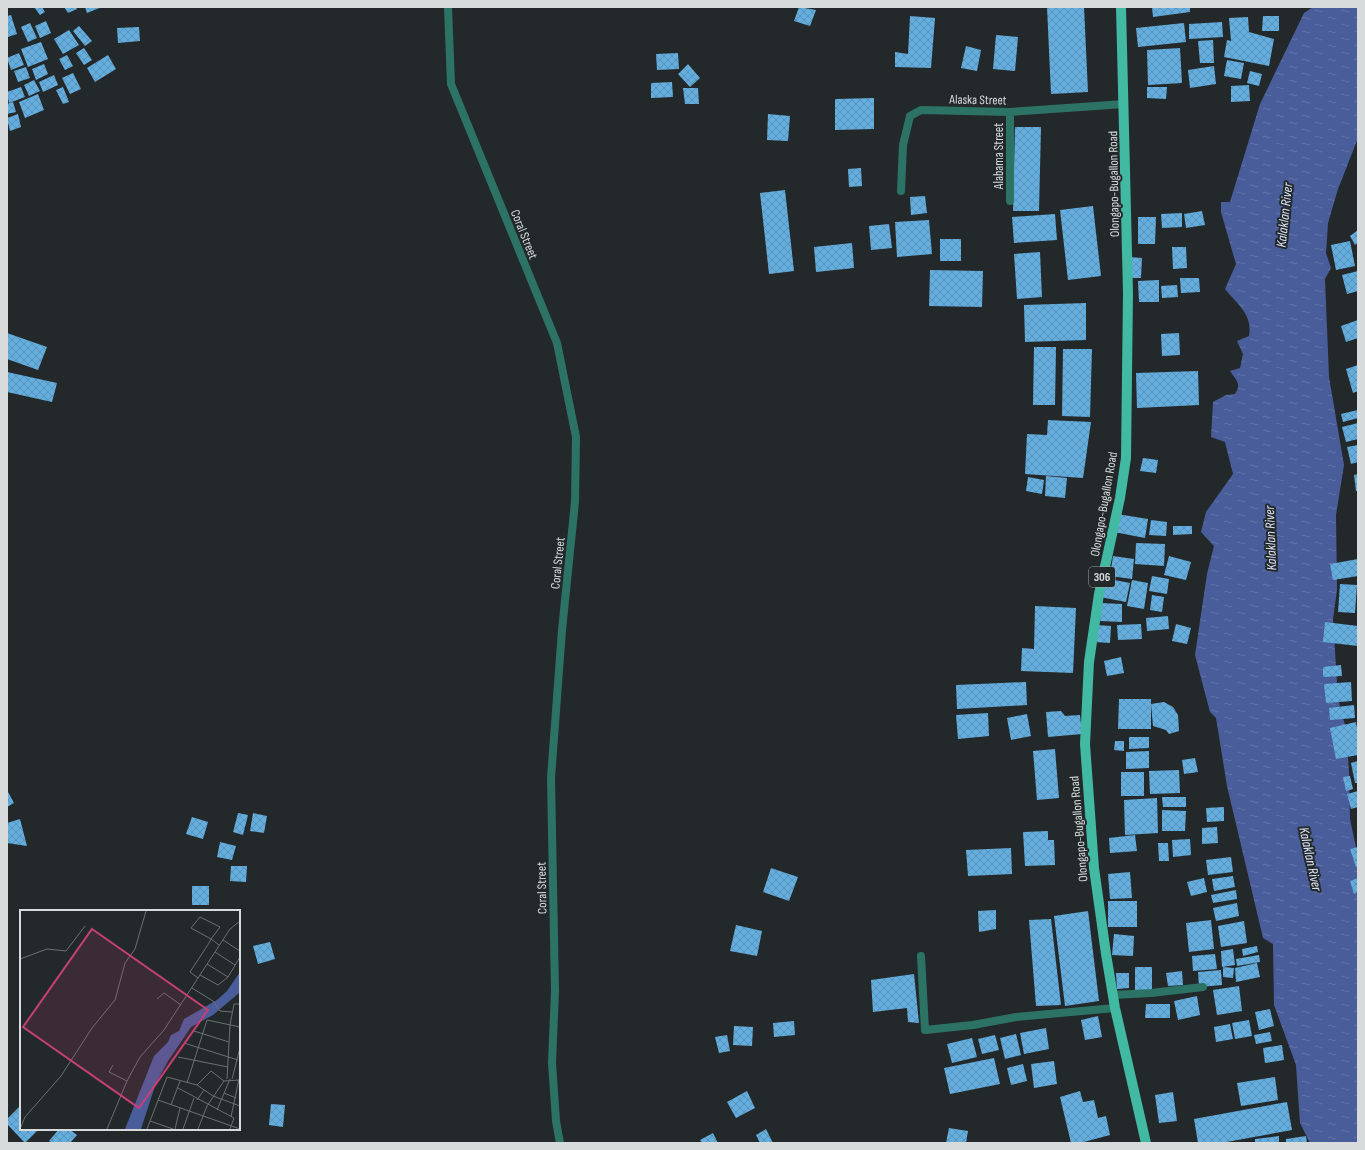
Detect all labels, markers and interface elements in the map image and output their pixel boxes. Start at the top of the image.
street label: Alaska Street [948,91,1007,108]
street label: Alabama Street [991,123,1007,190]
street label: Olongapo-Bugallon Road [1105,131,1123,237]
water label: Kalaklan River [1273,181,1296,248]
street label: Coral Street [507,207,541,262]
street label: Olongapo-Bugallon Road [1087,451,1121,558]
water label: Kalaklan River [1261,504,1280,571]
street label: Coral Street [547,536,569,590]
road number: 306 [1089,567,1115,587]
street label: Olongapo-Bugallon Road [1066,775,1092,882]
water label: Kalaklan River [1295,826,1326,894]
street label: Coral Street [534,862,550,914]
inset map [20,910,240,1130]

